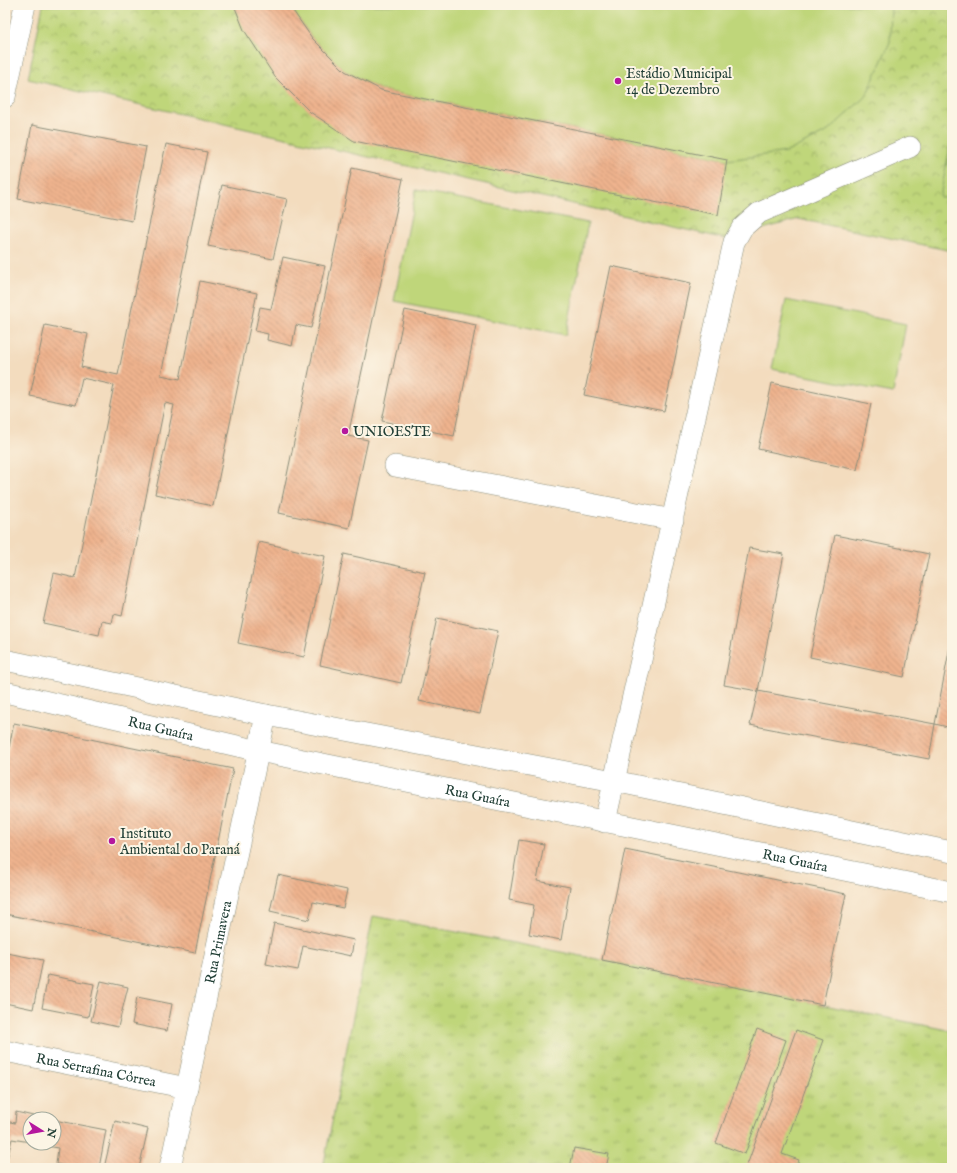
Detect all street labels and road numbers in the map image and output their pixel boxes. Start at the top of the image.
street label: Rua Guaíra [126,713,196,746]
street label: Rua Guaíra [443,781,513,812]
street label: Rua Guaíra [761,846,830,877]
street label: Rua Primavera [201,898,237,985]
street label: Rua Serrafina Côrrea [34,1050,158,1092]

